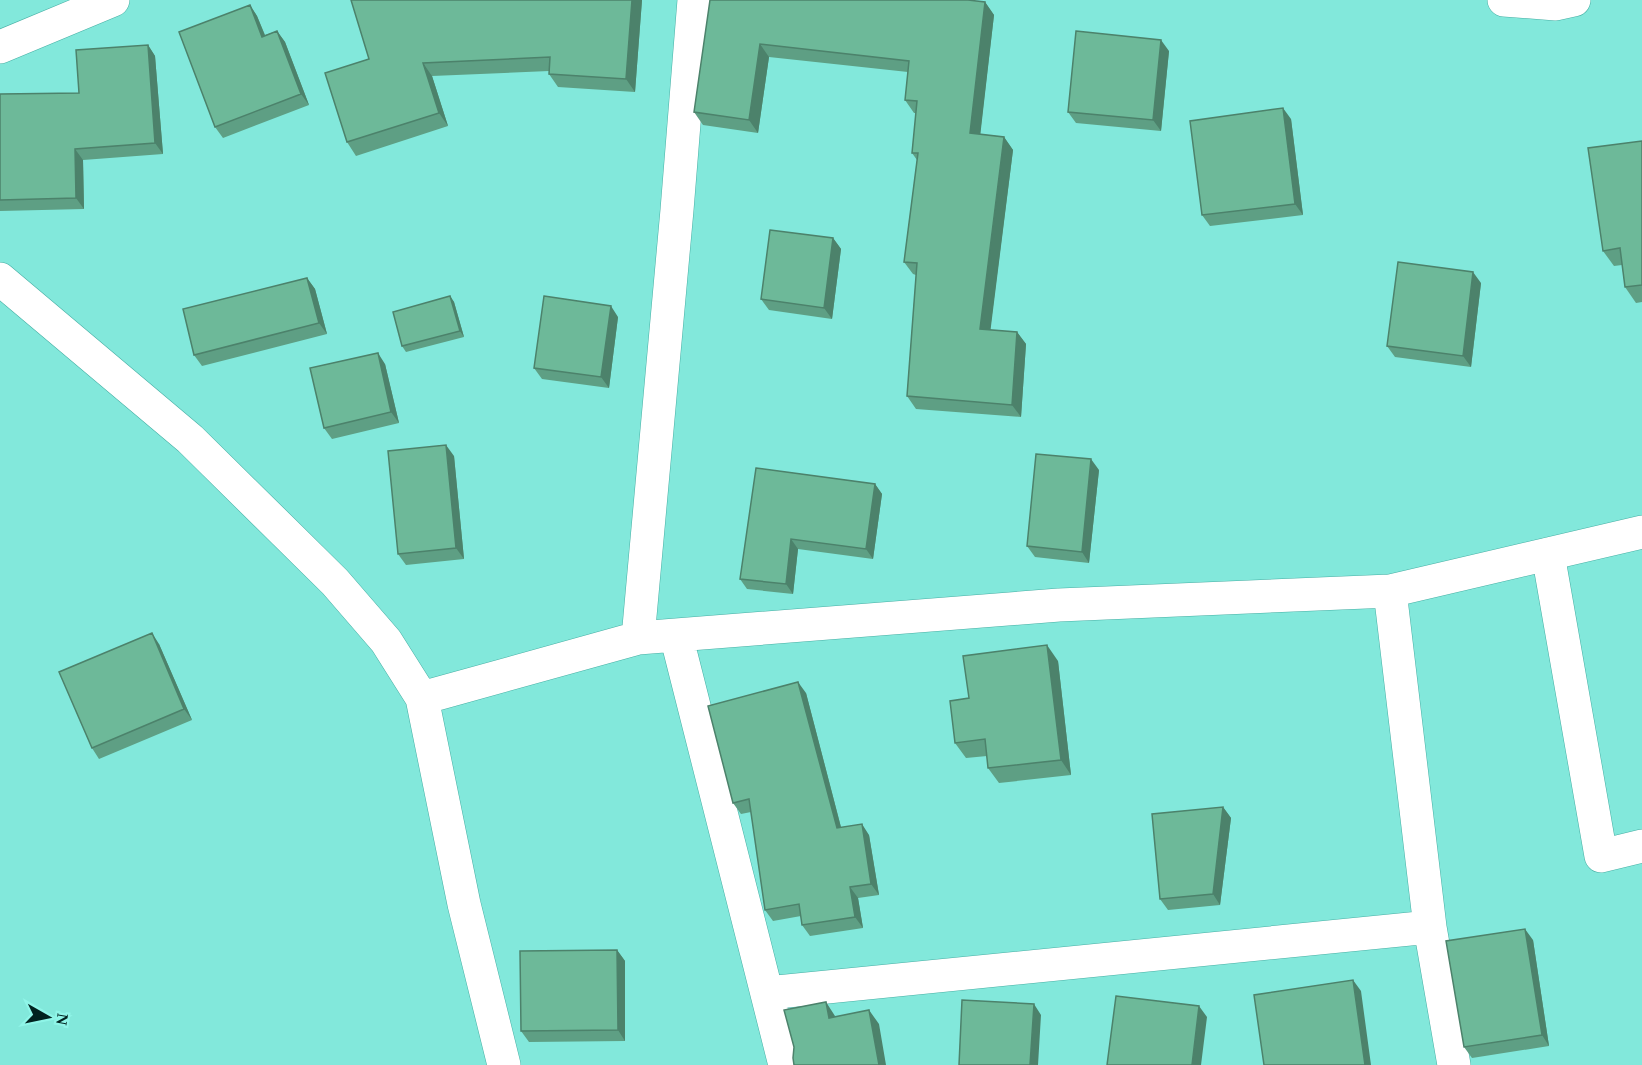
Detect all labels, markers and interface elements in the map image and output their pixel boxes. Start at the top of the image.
north arrow [18,987,78,1047]
text: N [53,1012,72,1027]

